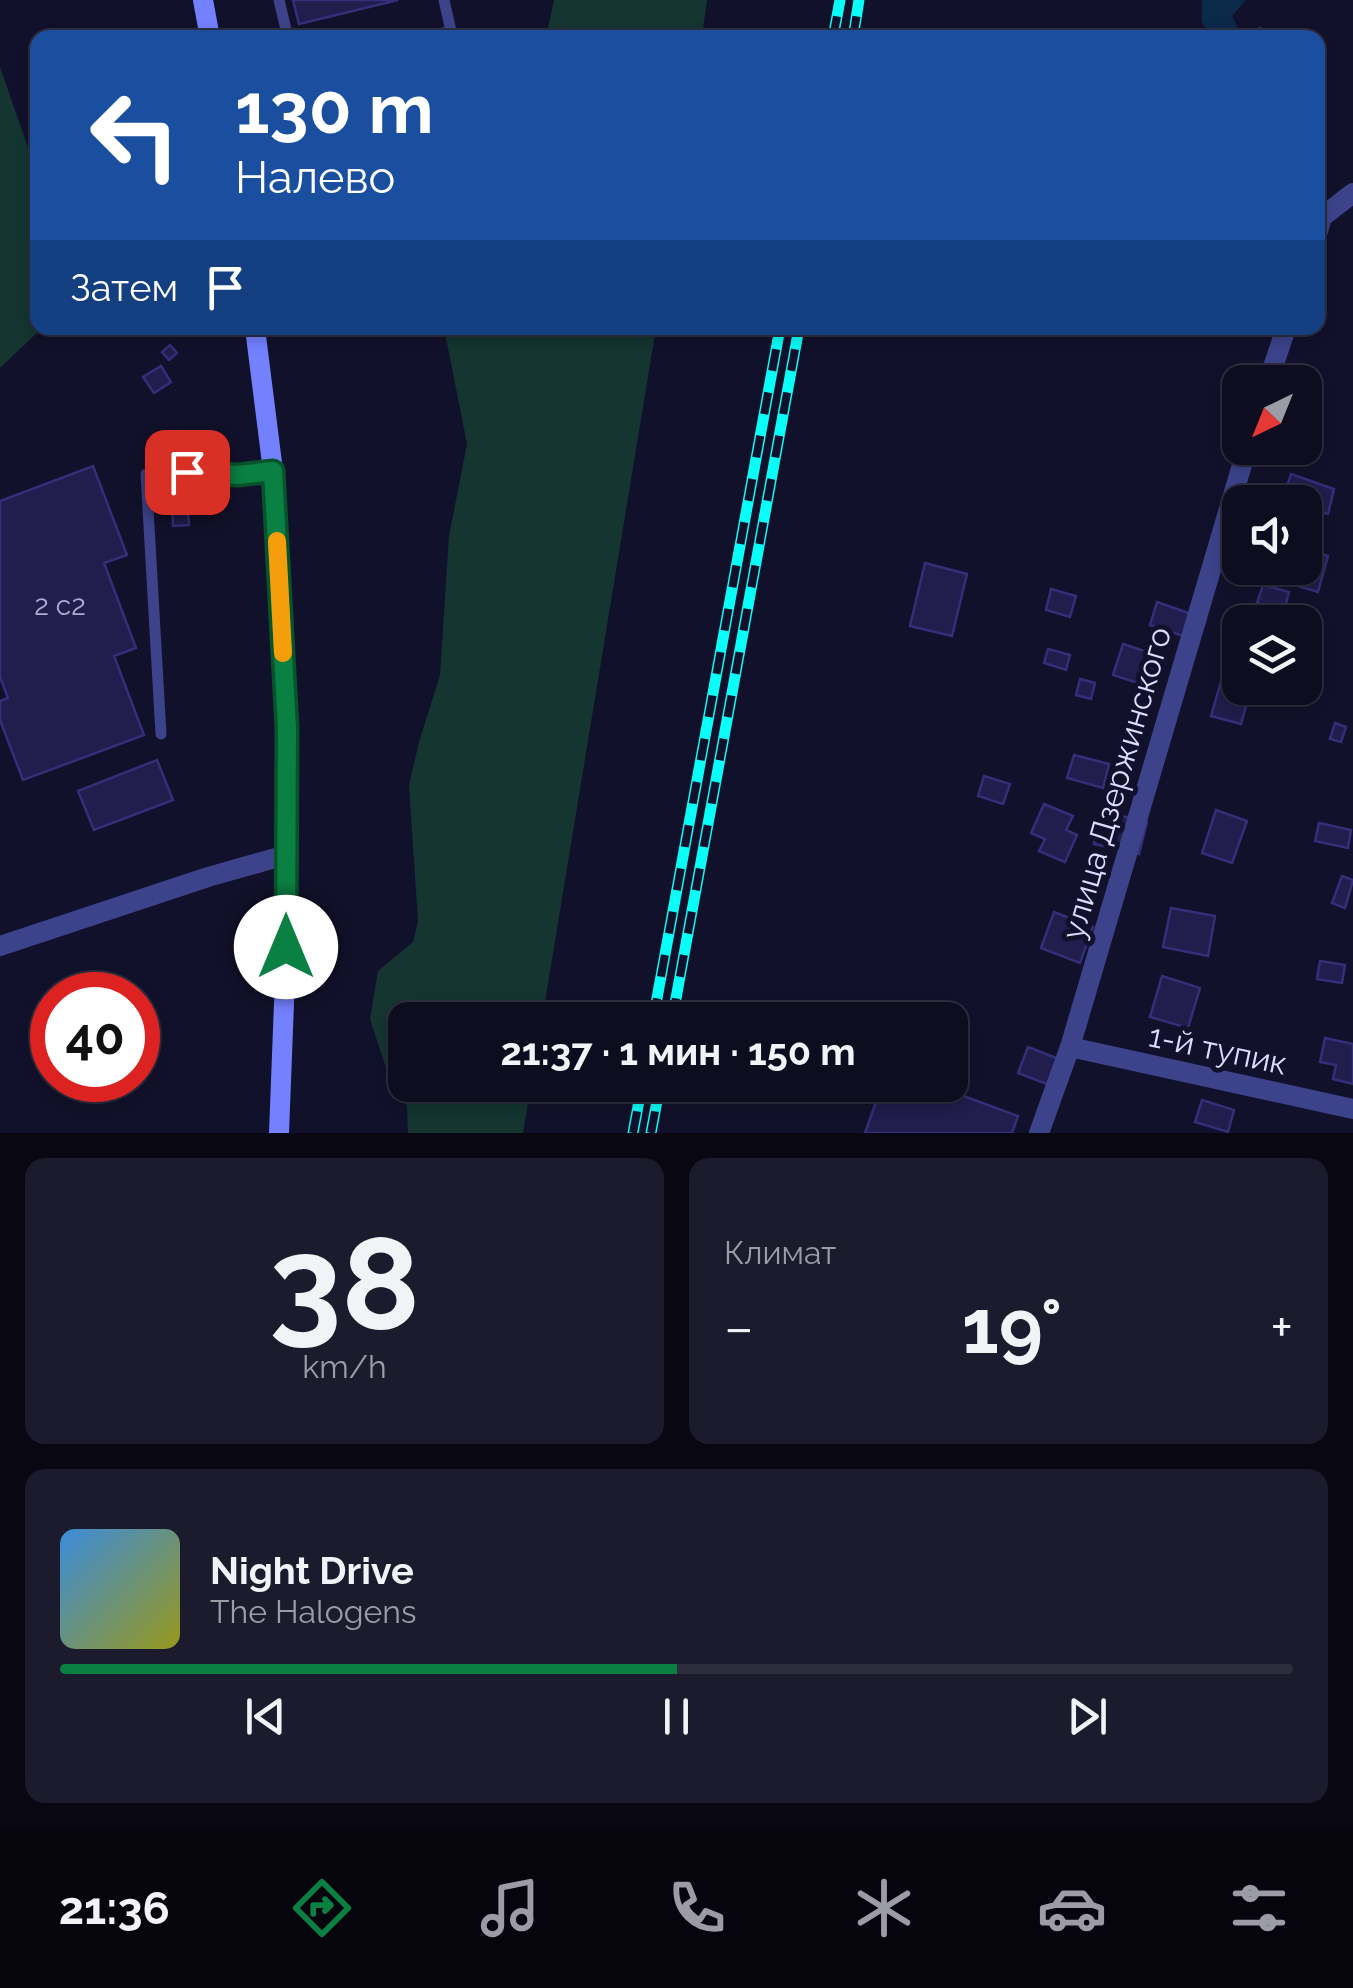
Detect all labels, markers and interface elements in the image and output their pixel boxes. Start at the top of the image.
text: 130 m [235,67,434,149]
icon: left [70,70,200,200]
text: Налево [235,151,395,204]
icon: arrive [198,260,253,315]
text: Затем [70,265,178,310]
north arrow [1222,365,1322,465]
map controls [1222,365,1322,705]
pin [145,430,230,515]
icon: arrive [160,445,215,500]
button: sound [1222,485,1322,585]
house number: 2 с2 [34,589,86,622]
button: layers [1222,605,1322,705]
street label: улица Дзержинского [1054,623,1178,943]
position arrow [234,895,338,999]
speed limit sign: 40 [30,972,160,1102]
street label: 1-й тупик [1145,1016,1291,1082]
text: 21:37 · 1 мин · 150 m [500,1029,856,1074]
text: 38 [269,1207,420,1359]
text: Климат [724,1234,836,1271]
text: 19° [962,1282,1062,1371]
text: − [724,1295,754,1360]
text: + [1270,1295,1293,1360]
text: km/h [302,1348,387,1385]
text: Night Drive [210,1548,414,1593]
text: The Halogens [210,1593,416,1630]
icon: previous [238,1689,293,1744]
icon: pause [649,1689,704,1744]
icon: next [1060,1689,1115,1744]
icon: directions [287,1873,357,1943]
icon: music [475,1873,545,1943]
icon: phone [662,1873,732,1943]
icon: climate [849,1873,919,1943]
icon: car [1037,1873,1107,1943]
icon: filters [1224,1873,1294,1943]
text: 21:36 [59,1882,170,1935]

